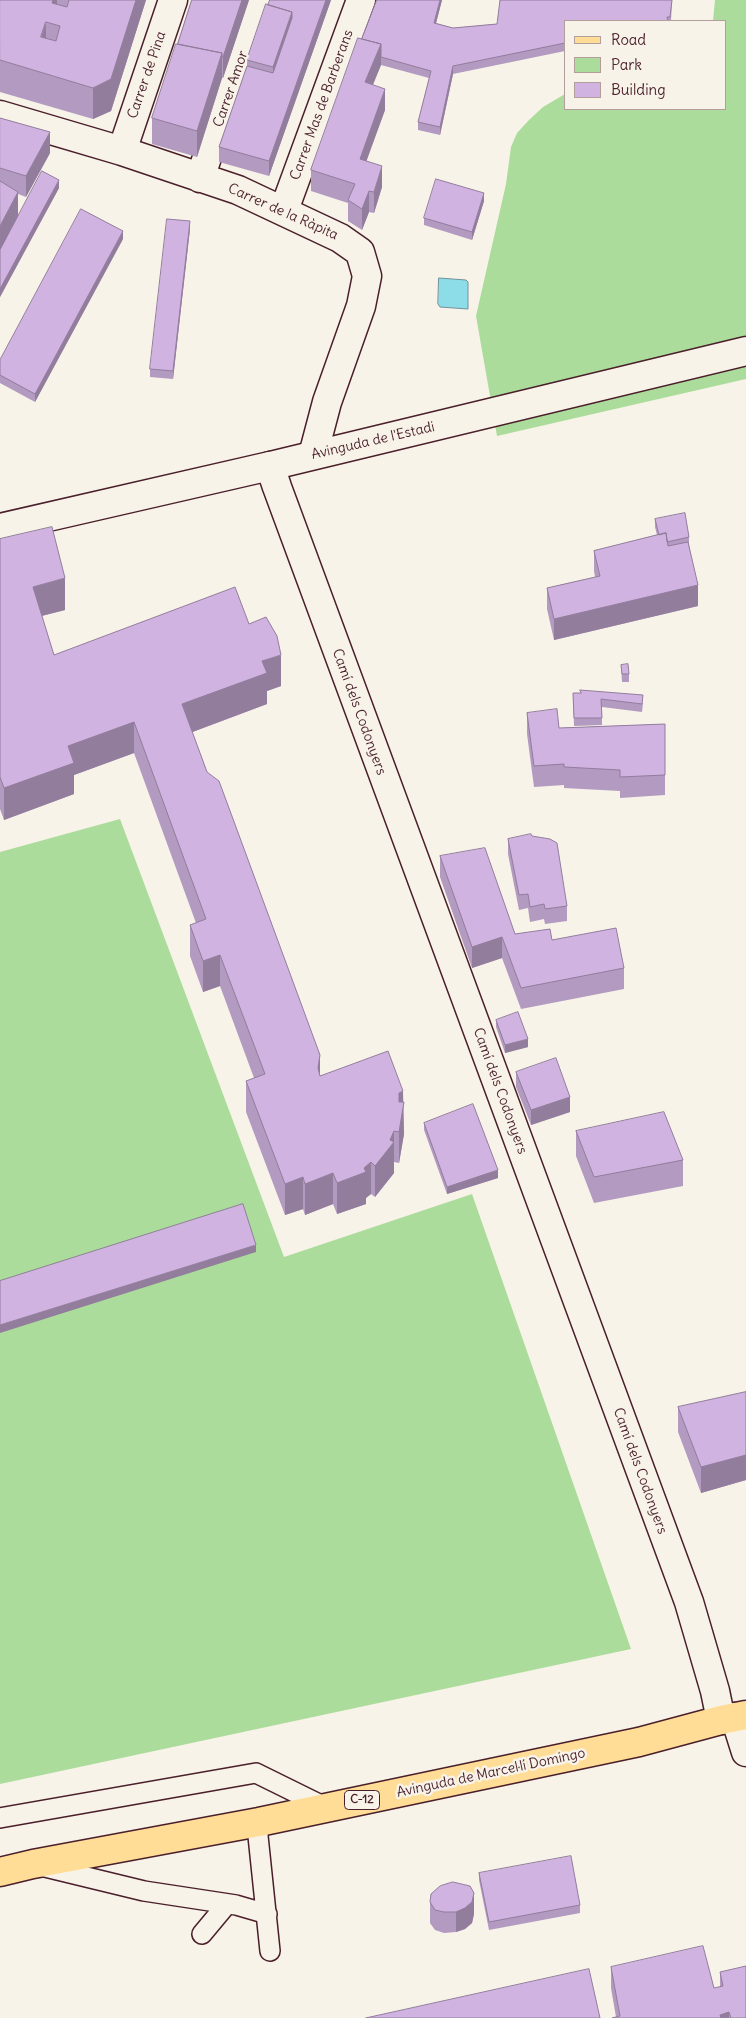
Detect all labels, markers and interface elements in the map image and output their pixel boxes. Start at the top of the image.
legend [564,20,726,110]
street label: Carrer Mas de Barberans [287,27,357,183]
street label: Carrer de Pina [124,29,170,121]
text: Road [611,30,646,49]
street label: Carrer Amor [210,49,252,129]
text: Park [611,55,642,74]
text: Building [611,80,666,99]
street label: Carrer de la Ràpita [225,180,341,244]
street label: Avinguda de l'Estadi [310,419,436,463]
street label: Camí dels Codonyers [328,647,390,777]
street label: Camí dels Codonyers [469,1026,531,1156]
street label: Camí dels Codonyers [609,1406,671,1536]
street label: Avinguda de Marcel·lí Domingo [395,1745,587,1801]
road number: C-12 [344,1790,380,1810]

